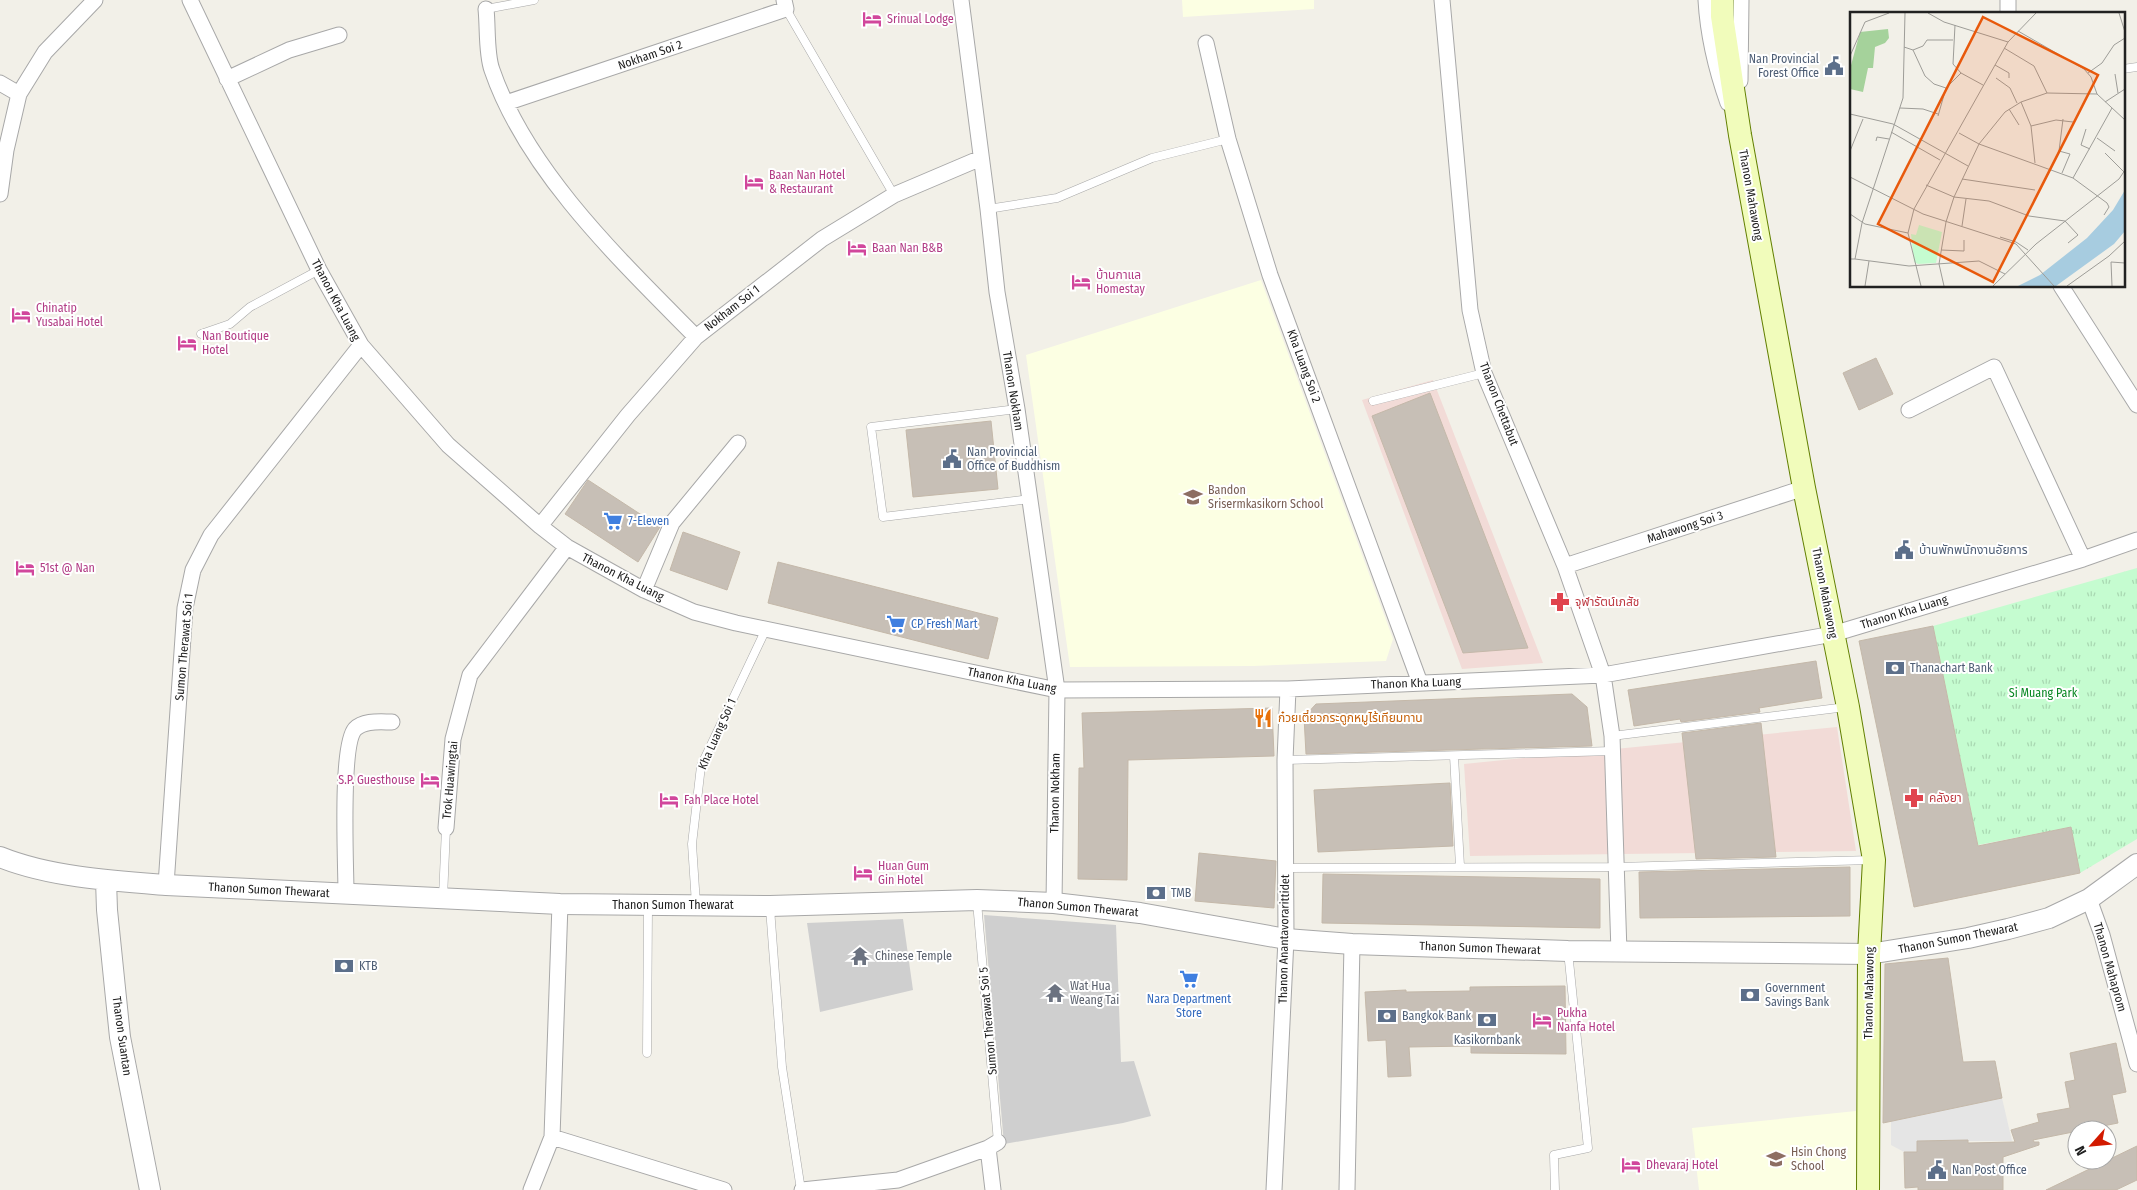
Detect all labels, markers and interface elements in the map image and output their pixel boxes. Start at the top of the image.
hotel icon: Srinual Lodge [861,8,883,30]
place label: Srinual Lodge [887,12,954,26]
inset map [1850,12,2124,288]
street label: Nokham Soi 2 [616,38,684,72]
place label: Nan Provincial Forest Office [1749,52,1819,80]
public building icon: Nan Provincial Forest Office [1823,55,1845,77]
street label: Thanon Mahawong [1736,148,1766,242]
place label: Baan Nan Hotel & Restaurant [769,168,845,196]
hotel icon: Baan Nan Hotel & Restaurant [743,171,765,193]
hotel icon: Baan Nan B&B [846,237,868,259]
place label: Baan Nan B&B [872,241,943,255]
street label: Thanon Kha Luang [309,257,364,343]
place label: บ้านกาแล Homestay [1096,268,1145,296]
hotel icon: บ้านกาแล Homestay [1070,271,1092,293]
street label: Nokham Soi 1 [702,282,762,334]
place label: Chinatip Yusabai Hotel [36,301,103,329]
hotel icon: Chinatip Yusabai Hotel [10,304,32,326]
street label: Kha Luang Soi 2 [1284,327,1324,405]
place label: Nan Boutique Hotel [202,329,269,357]
hotel icon: Nan Boutique Hotel [176,332,198,354]
street label: Thanon Nokham [1000,350,1026,432]
street label: Thanon Chettabut [1477,360,1521,448]
place label: Nan Provincial Office of Buddhism [967,445,1060,473]
public building icon: Nan Provincial Office of Buddhism [941,448,963,470]
place label: Bandon Srisermkasikorn School [1208,483,1323,511]
school or university icon: Bandon Srisermkasikorn School [1182,486,1204,508]
street label: Mahawong Soi 3 [1645,508,1725,546]
supermarket icon: 7-Eleven [602,510,624,532]
place label: 7-Eleven [628,514,669,528]
public building icon: บ้านพักพนักงานอัยการ [1893,539,1915,561]
place label: บ้านพักพนักงานอัยการ [1919,543,2028,557]
street label: Thanon Mahawong [1809,546,1841,640]
street label: Thanon Kha Luang [580,550,667,604]
hotel icon: 51st @ Nan [14,557,36,579]
place label: 51st @ Nan [40,561,95,575]
pharmacy icon: จุฬารัตน์เภสัช [1549,591,1571,613]
street label: Thanon Kha Luang [1859,592,1950,632]
street label: Sumon Therawat Soi 1 [172,593,196,701]
place label: จุฬารัตน์เภสัช [1575,595,1639,609]
supermarket icon: CP Fresh Mart [885,613,907,635]
place label: CP Fresh Mart [911,617,978,631]
bank icon: Thanachart Bank [1884,657,1906,679]
place label: Thanachart Bank [1910,661,1993,675]
street label: Thanon Kha Luang [966,665,1058,696]
street label: Thanon Kha Luang [1371,674,1462,692]
park label: Si Muang Park [2009,686,2078,700]
street label: Kha Luang Soi 1 [695,696,739,772]
restaurant icon: ก๋วยเตี๋ยวกระดูกหมูไร้เทียมทาน [1252,707,1274,729]
place label: ก๋วยเตี๋ยวกระดูกหมูไร้เทียมทาน [1278,709,1423,725]
street label: Trok Huawingtai [440,740,460,820]
street label: Thanon Nokham [1047,753,1063,833]
hotel icon: S.P. Guesthouse [419,769,441,791]
place label: S.P. Guesthouse [338,773,415,787]
pharmacy icon: คลังยา [1903,787,1925,809]
hotel icon: Fah Place Hotel [658,789,680,811]
place label: คลังยา [1929,791,1962,805]
place label: Fah Place Hotel [684,793,759,807]
place label: Huan Gum Gin Hotel [878,859,929,887]
hotel icon: Huan Gum Gin Hotel [852,862,874,884]
street label: Thanon Anantavorarittidet [1276,874,1292,1004]
street label: Thanon Sumon Thewarat [208,880,330,900]
bank icon: TMB [1145,882,1167,904]
place label: TMB [1171,886,1192,900]
street label: Thanon Sumon Thewarat [1017,895,1139,919]
street label: Thanon Sumon Thewarat [612,898,734,912]
street label: Thanon Sumon Thewarat [1897,920,2019,956]
street label: Thanon Mahaprom [2091,921,2129,1013]
street label: Thanon Sumon Thewarat [1419,939,1541,957]
temple icon: Chinese Temple [849,945,871,967]
street label: Thanon Mahawong [1861,946,1877,1039]
place label: Chinese Temple [875,949,952,963]
bank icon: KTB [333,955,355,977]
place label: KTB [359,959,378,973]
street label: Sumon Therawat Soi 5 [976,966,1000,1076]
supermarket icon: Nara Department Store [1178,968,1200,990]
place label: Wat Hua Weang Tai [1070,979,1119,1007]
place label: Government Savings Bank [1765,981,1830,1009]
temple icon: Wat Hua Weang Tai [1044,982,1066,1004]
bank icon: Government Savings Bank [1739,984,1761,1006]
place label: Nara Department Store [1147,992,1231,1020]
street label: Thanon Suantan [109,995,135,1077]
bank icon: Bangkok Bank [1376,1005,1398,1027]
place label: Pukha Nanfa Hotel [1557,1006,1615,1034]
place label: Bangkok Bank [1402,1009,1471,1023]
bank icon: Kasikornbank [1476,1009,1498,1031]
hotel icon: Pukha Nanfa Hotel [1531,1009,1553,1031]
place label: Kasikornbank [1454,1033,1521,1047]
north arrow [2067,1120,2117,1170]
text: N [2071,1143,2090,1158]
place label: Hsin Chong School [1791,1145,1847,1173]
school or university icon: Hsin Chong School [1765,1148,1787,1170]
hotel icon: Dhevaraj Hotel [1620,1154,1642,1176]
place label: Dhevaraj Hotel [1646,1158,1718,1172]
public building icon: Nan Post Office [1926,1159,1948,1181]
place label: Nan Post Office [1952,1163,2027,1177]

